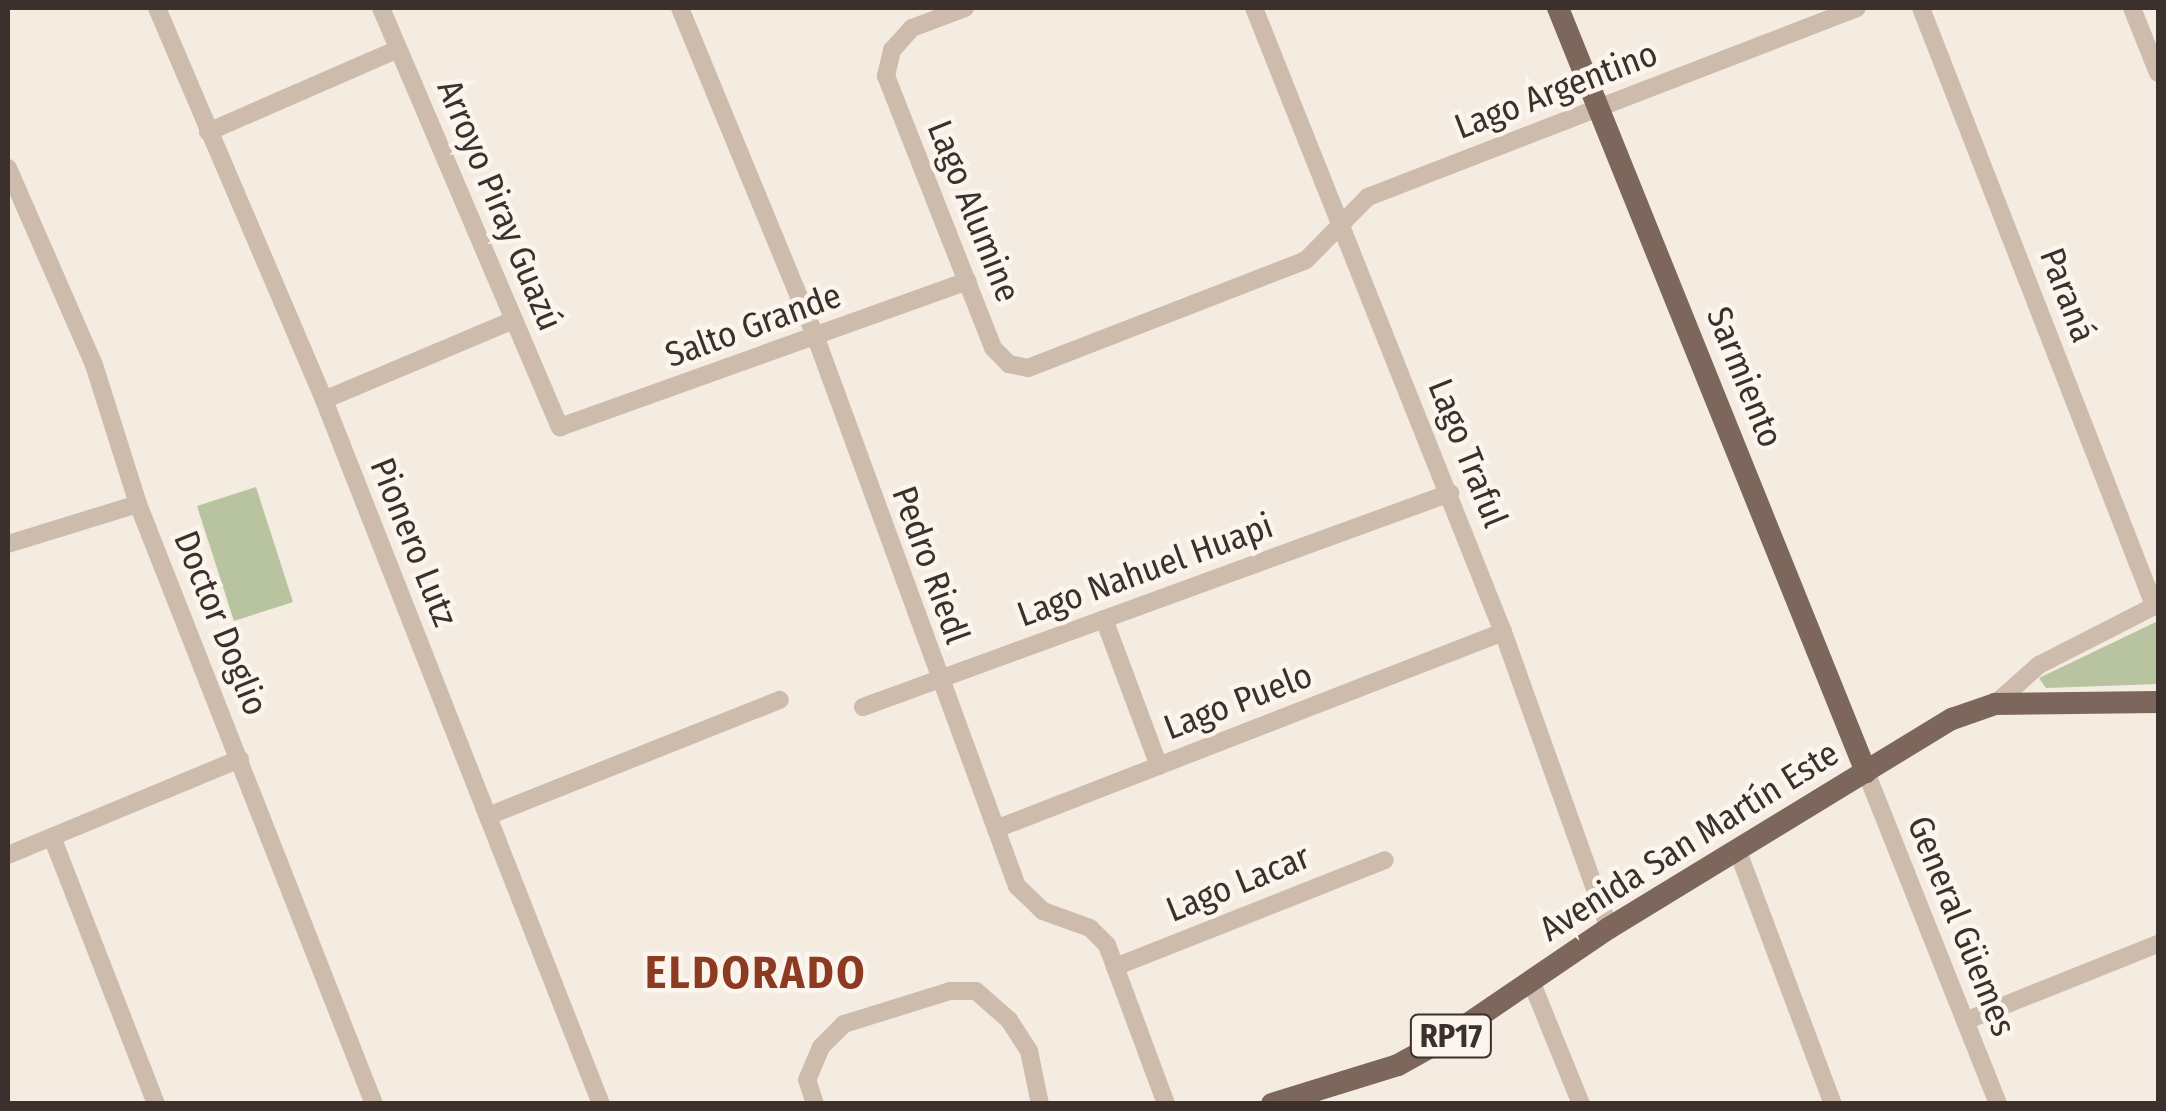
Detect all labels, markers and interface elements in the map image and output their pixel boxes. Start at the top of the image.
street label: Lago Argentino [1449,32,1663,148]
street label: Arroyo Piray Guazú [428,73,572,337]
street label: Lago Alumine [919,114,1029,308]
street label: Paraná [2031,242,2105,348]
street label: Salto Grande [659,274,847,376]
street label: Sarmiento [1698,301,1792,453]
street label: Lago Traful [1419,373,1517,533]
street label: Pionero Lutz [361,452,467,632]
street label: Pedro Riedl [883,481,979,649]
street label: Lago Nahuel Huapi [1012,504,1278,636]
street label: Doctor Doglio [165,525,277,721]
street label: Lago Puelo [1158,654,1318,748]
street label: Avenida San Martín Este [1532,732,1846,950]
street label: General Güemes [1899,810,2025,1042]
street label: Lago Lacar [1160,835,1316,931]
district label: ELDORADO [645,947,867,1001]
road number: RP17 [1408,1009,1494,1063]

